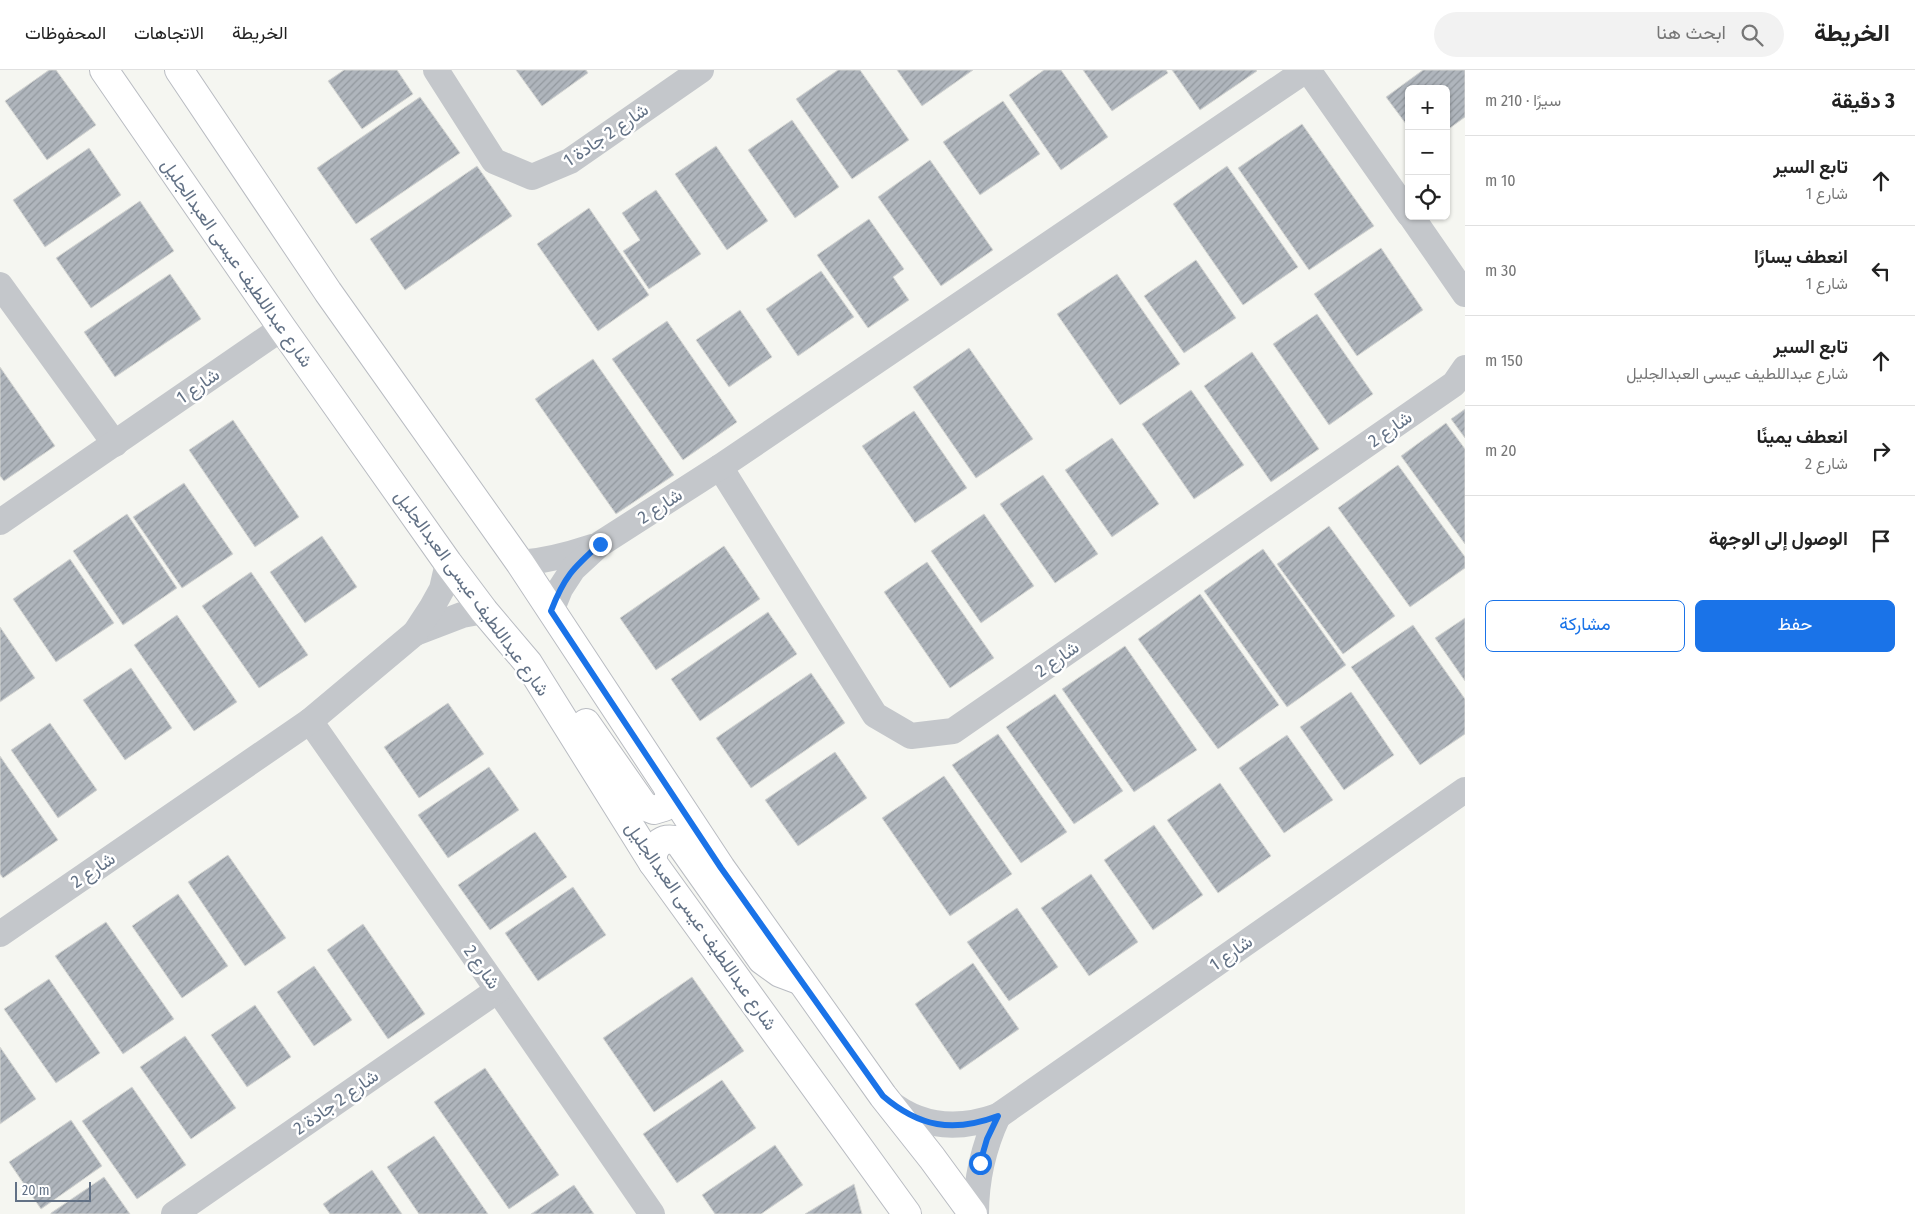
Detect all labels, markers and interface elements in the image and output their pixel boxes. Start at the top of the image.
search box [1434,12,1784,57]
text: الخريطة [1814,19,1890,47]
text: ابحث هنا [1656,21,1726,44]
icon: search [1738,21,1766,49]
text: المحفوظات [25,22,106,44]
text: الاتجاهات [134,22,204,44]
text: الخريطة [232,22,288,44]
map controls [1405,85,1450,220]
button: + [1405,85,1450,130]
text: 3 دقيقة [1831,88,1895,114]
text: سيرًا · 210 m [1485,91,1561,110]
street label: شارع 2 جادة 1 [559,99,653,172]
button: − [1405,130,1450,175]
street label: شارع عبداللطيف عيسى العبدالجليل [156,155,318,372]
text: تابع السير [1773,155,1848,178]
icon: ahead [1867,167,1895,195]
text: 10 m [1485,171,1516,190]
button: locate [1405,175,1450,220]
text: شارع 1 [1806,184,1848,203]
text: انعطف يسارًا [1754,245,1848,268]
icon: left [1867,257,1895,285]
text: 30 m [1485,261,1517,280]
text: شارع 1 [1806,274,1848,293]
text: تابع السير [1773,335,1848,358]
icon: ahead [1867,347,1895,375]
text: 150 m [1485,351,1523,370]
street label: شارع 1 [172,363,224,409]
text: شارع عبداللطيف عيسى العبدالجليل [1626,364,1848,383]
street label: شارع 2 [1364,406,1417,453]
text: انعطف يمينًا [1756,425,1848,448]
icon: right [1867,437,1895,465]
text: 20 m [1485,441,1516,460]
text: شارع 2 [1805,454,1848,473]
street label: شارع 2 [634,484,687,529]
street label: شارع عبداللطيف عيسى العبدالجليل [389,486,554,701]
text: الوصول إلى الوجهة [1709,527,1848,550]
icon: arrive [1867,527,1895,555]
route end [589,533,612,556]
button: مشاركة [1485,600,1685,652]
button: حفظ [1695,600,1895,652]
street label: شارع 2 [1031,636,1084,683]
street label: شارع عبداللطيف عيسى العبدالجليل [620,818,782,1035]
street label: شارع 2 [67,847,120,893]
street label: شارع 1 [1205,930,1257,976]
street label: شارع 2 [458,941,505,994]
street label: شارع 2 جادة 2 [289,1065,383,1140]
route start [969,1152,992,1175]
scale bar [15,1179,91,1202]
text: 20 m [22,1182,50,1199]

